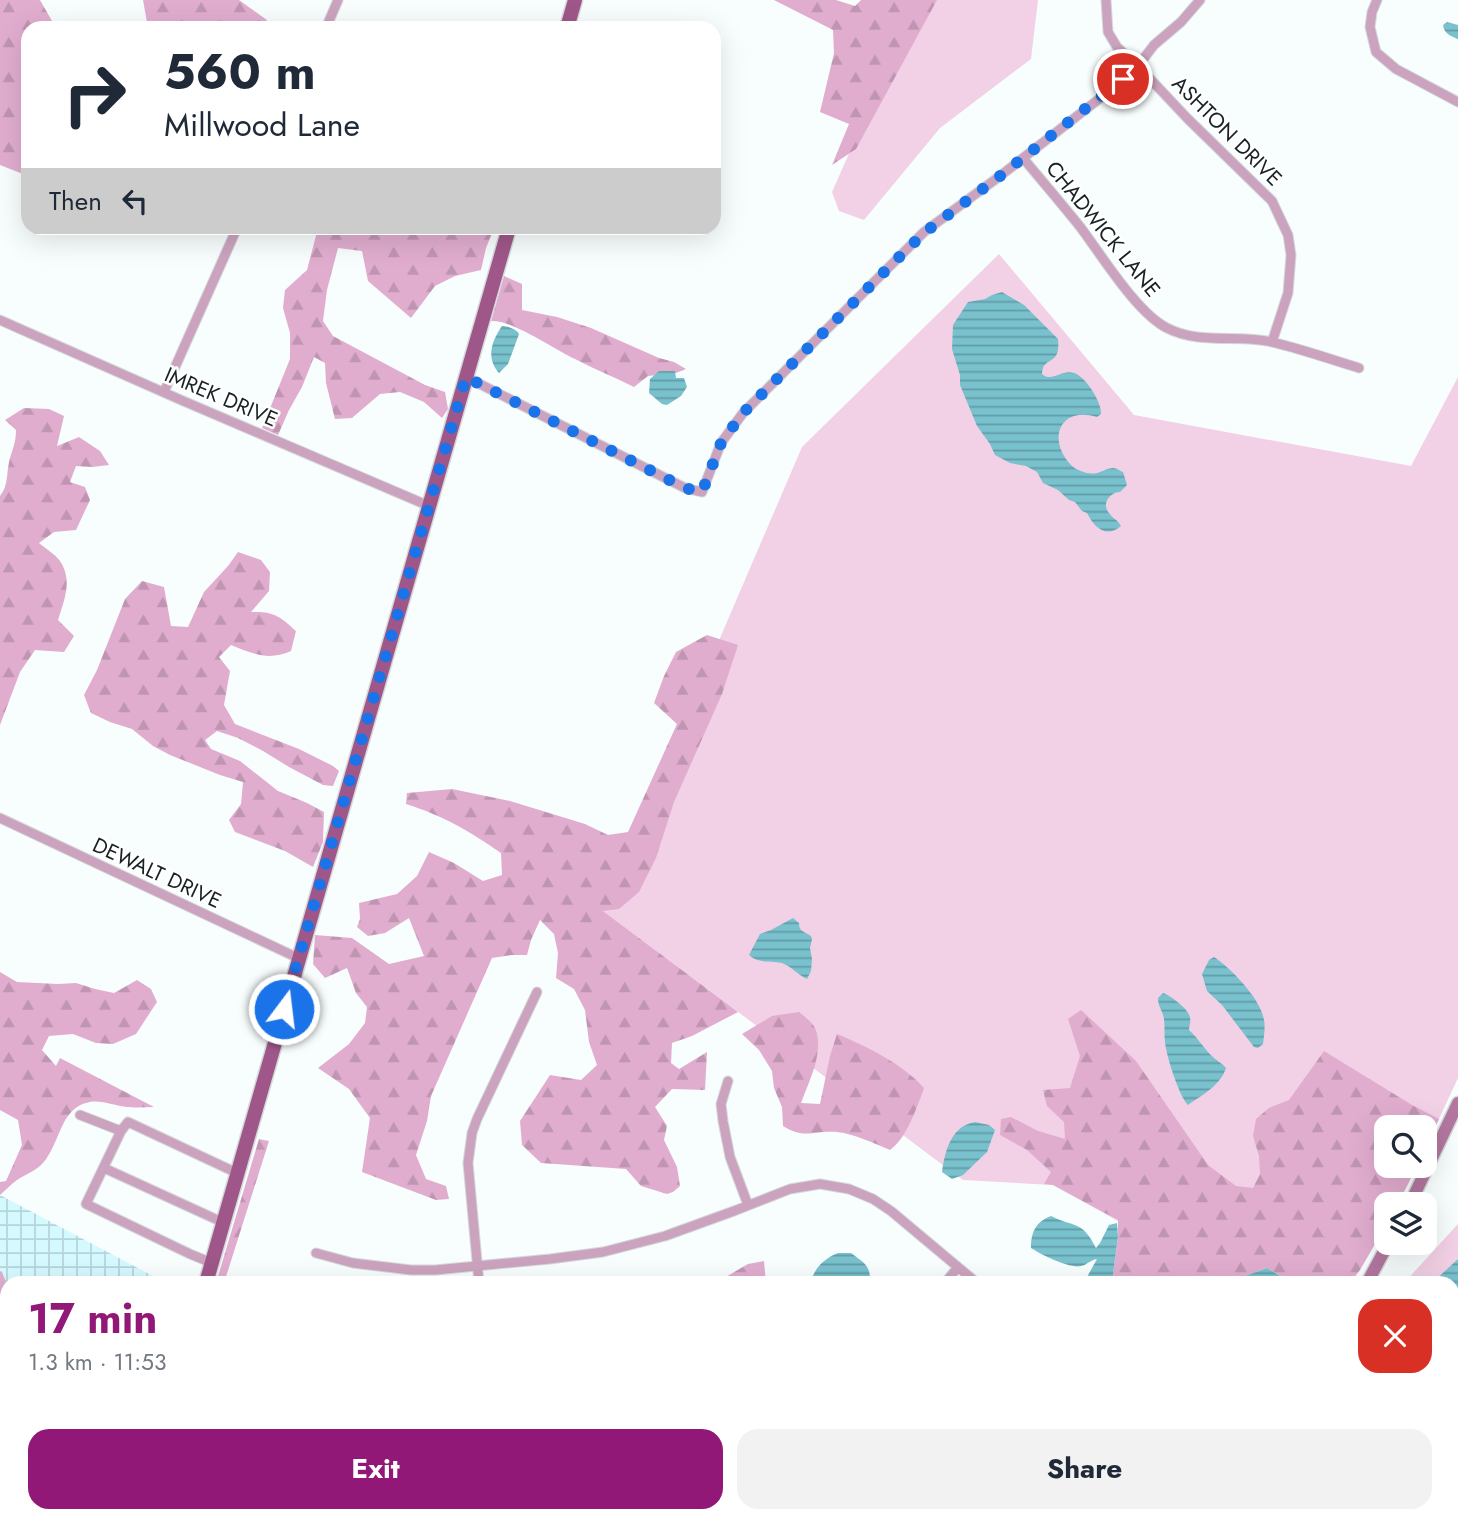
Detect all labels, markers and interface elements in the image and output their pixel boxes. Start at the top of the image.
text: 560 m [164,37,316,107]
icon: right [49,49,140,140]
pin [1093,49,1153,109]
icon: arrive [1104,60,1142,98]
street label: ASHTON DRIVE [1165,69,1289,193]
text: Millwood Lane [164,102,360,148]
street label: CHADWICK LANE [1039,155,1167,303]
text: Then [49,182,102,220]
icon: left [116,182,154,220]
street label: IMREK DRIVE [160,360,282,434]
street label: DEWALT DRIVE [88,830,226,916]
position arrow [247,972,321,1046]
map controls [1374,1115,1437,1255]
button: search [1374,1115,1437,1178]
button: layers [1374,1192,1437,1255]
text: 17 min [28,1288,158,1349]
button: close [1358,1299,1432,1373]
text: 1.3 km · 11:53 [28,1345,167,1379]
button: Exit [28,1429,723,1509]
button: Share [737,1429,1432,1509]

